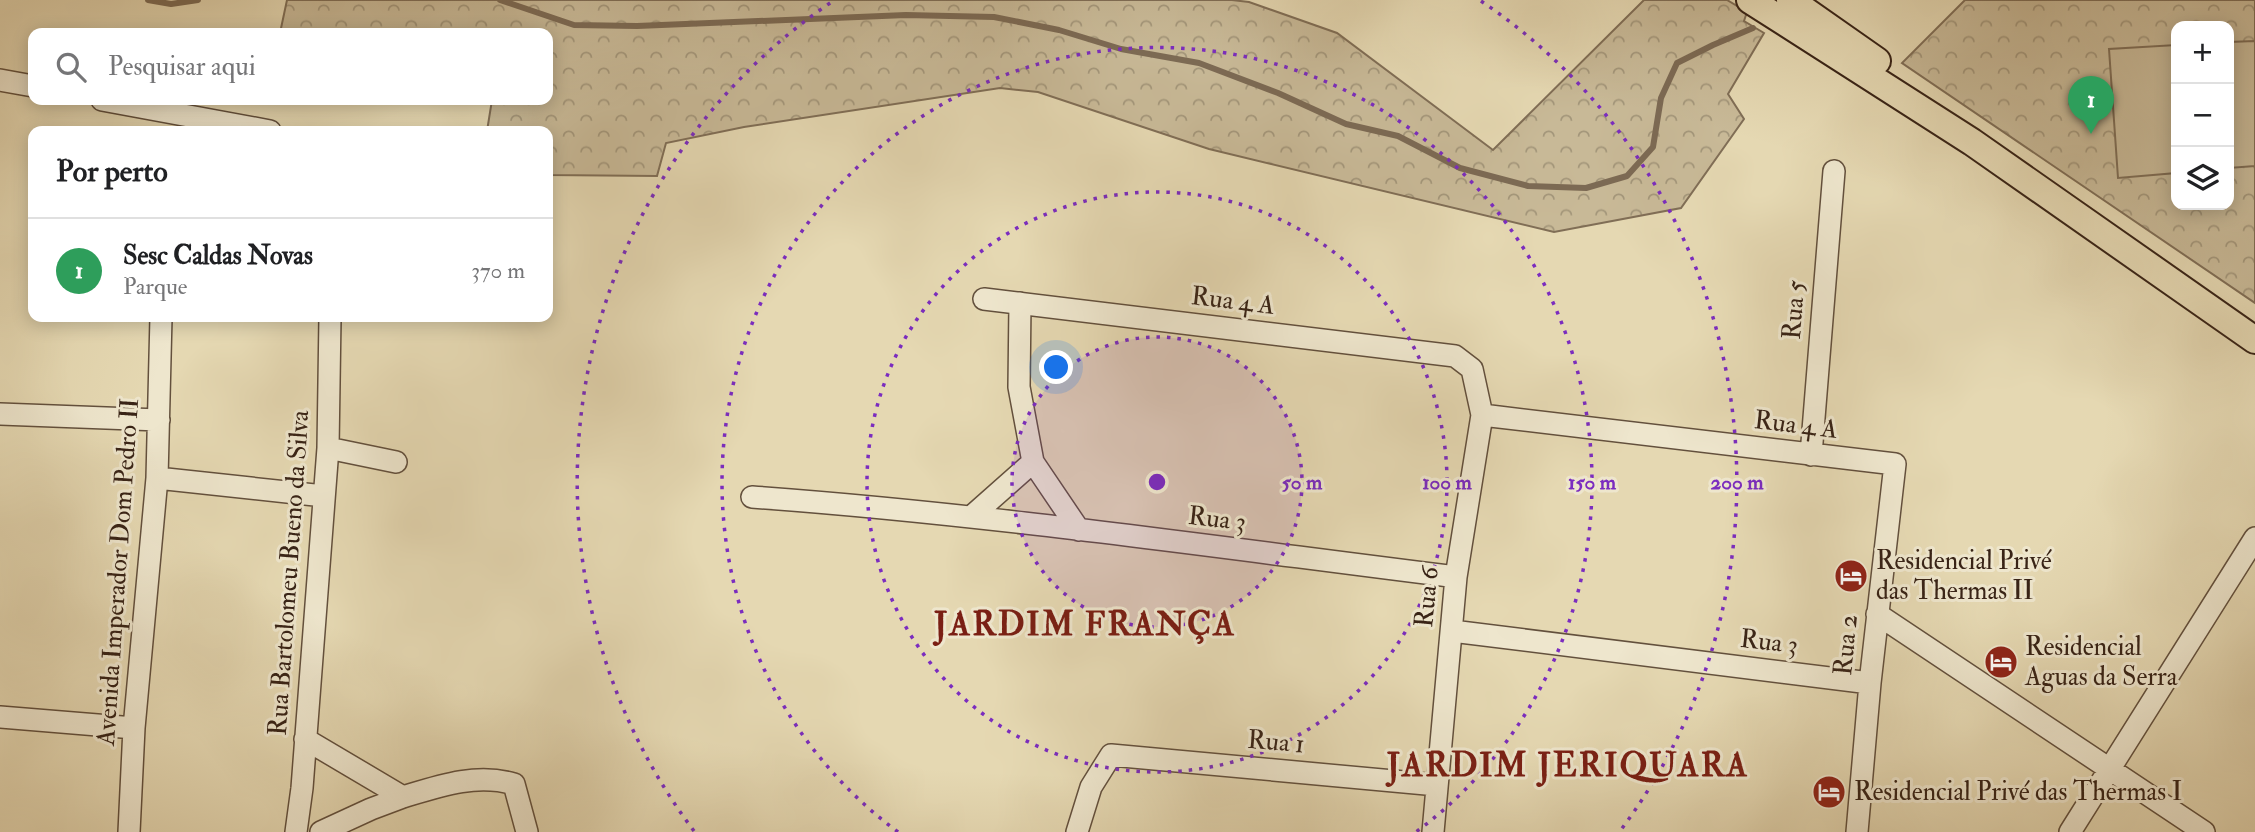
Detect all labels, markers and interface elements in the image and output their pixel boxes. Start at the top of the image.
map controls [2171,21,2234,210]
button: + [2171,21,2234,84]
search box [28,28,553,105]
icon: search [52,48,90,86]
text: Pesquisar aqui [108,51,256,83]
pin: 1 [2068,76,2114,134]
button: − [2171,84,2234,147]
button: layers [2171,147,2234,210]
text: Por perto [56,153,168,190]
text: Sesc Caldas Novas [123,240,313,272]
text: 1 [75,256,83,285]
text: 370 m [471,256,525,285]
text: Parque [123,272,187,301]
street label: Rua 5 [1775,278,1813,341]
street label: Rua 4 A [1189,280,1277,322]
your location [1039,350,1073,384]
street label: Avenida Imperador Dom Pedro II [90,397,147,748]
street label: Rua 4 A [1752,404,1840,446]
street label: Rua Bartolomeu Bueno da Silva [262,409,316,737]
text: 50 m [1282,469,1323,496]
text: 100 m [1422,469,1473,496]
text: 150 m [1568,469,1617,496]
text: 200 m [1711,469,1764,496]
centre of rings [1145,470,1169,494]
street label: Rua 3 [1186,500,1248,538]
place label: Residencial Privé das Thermas II [1876,545,2052,607]
hotel icon: Residencial Privé das Thermas II [1832,557,1870,595]
street label: Rua 6 [1408,563,1446,629]
district label: JARDIM FRANÇA [932,604,1236,646]
street label: Rua 2 [1827,613,1865,677]
street label: Rua 3 [1738,623,1800,661]
place label: Residencial Aguas da Serra [2024,631,2178,693]
hotel icon: Residencial Aguas da Serra [1982,643,2020,681]
street label: Rua 1 [1246,724,1306,760]
district label: JARDIM JERIQUARA [1385,745,1749,787]
hotel icon: Residencial Privé das Thermas I [1810,773,1848,811]
place label: Residencial Privé das Thermas I [1854,776,2182,808]

